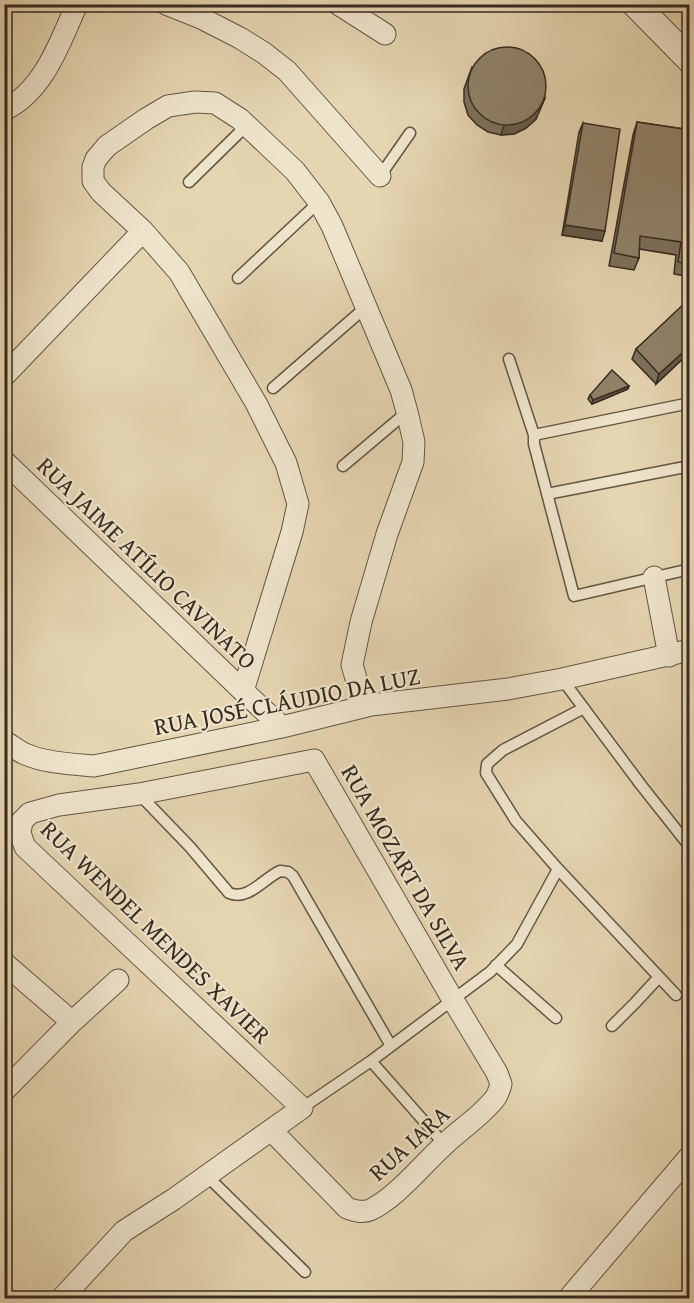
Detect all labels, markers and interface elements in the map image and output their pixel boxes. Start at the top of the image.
street label: RUA JAIME ATÍLIO CAVINATO [29,449,265,677]
street label: RUA JOSÉ CLÁUDIO DA LUZ [151,658,423,744]
street label: RUA MOZART DA SILVA [333,758,479,977]
street label: RUA WENDEL MENDES XAVIER [33,812,279,1052]
street label: RUA IARA [361,1097,458,1189]

